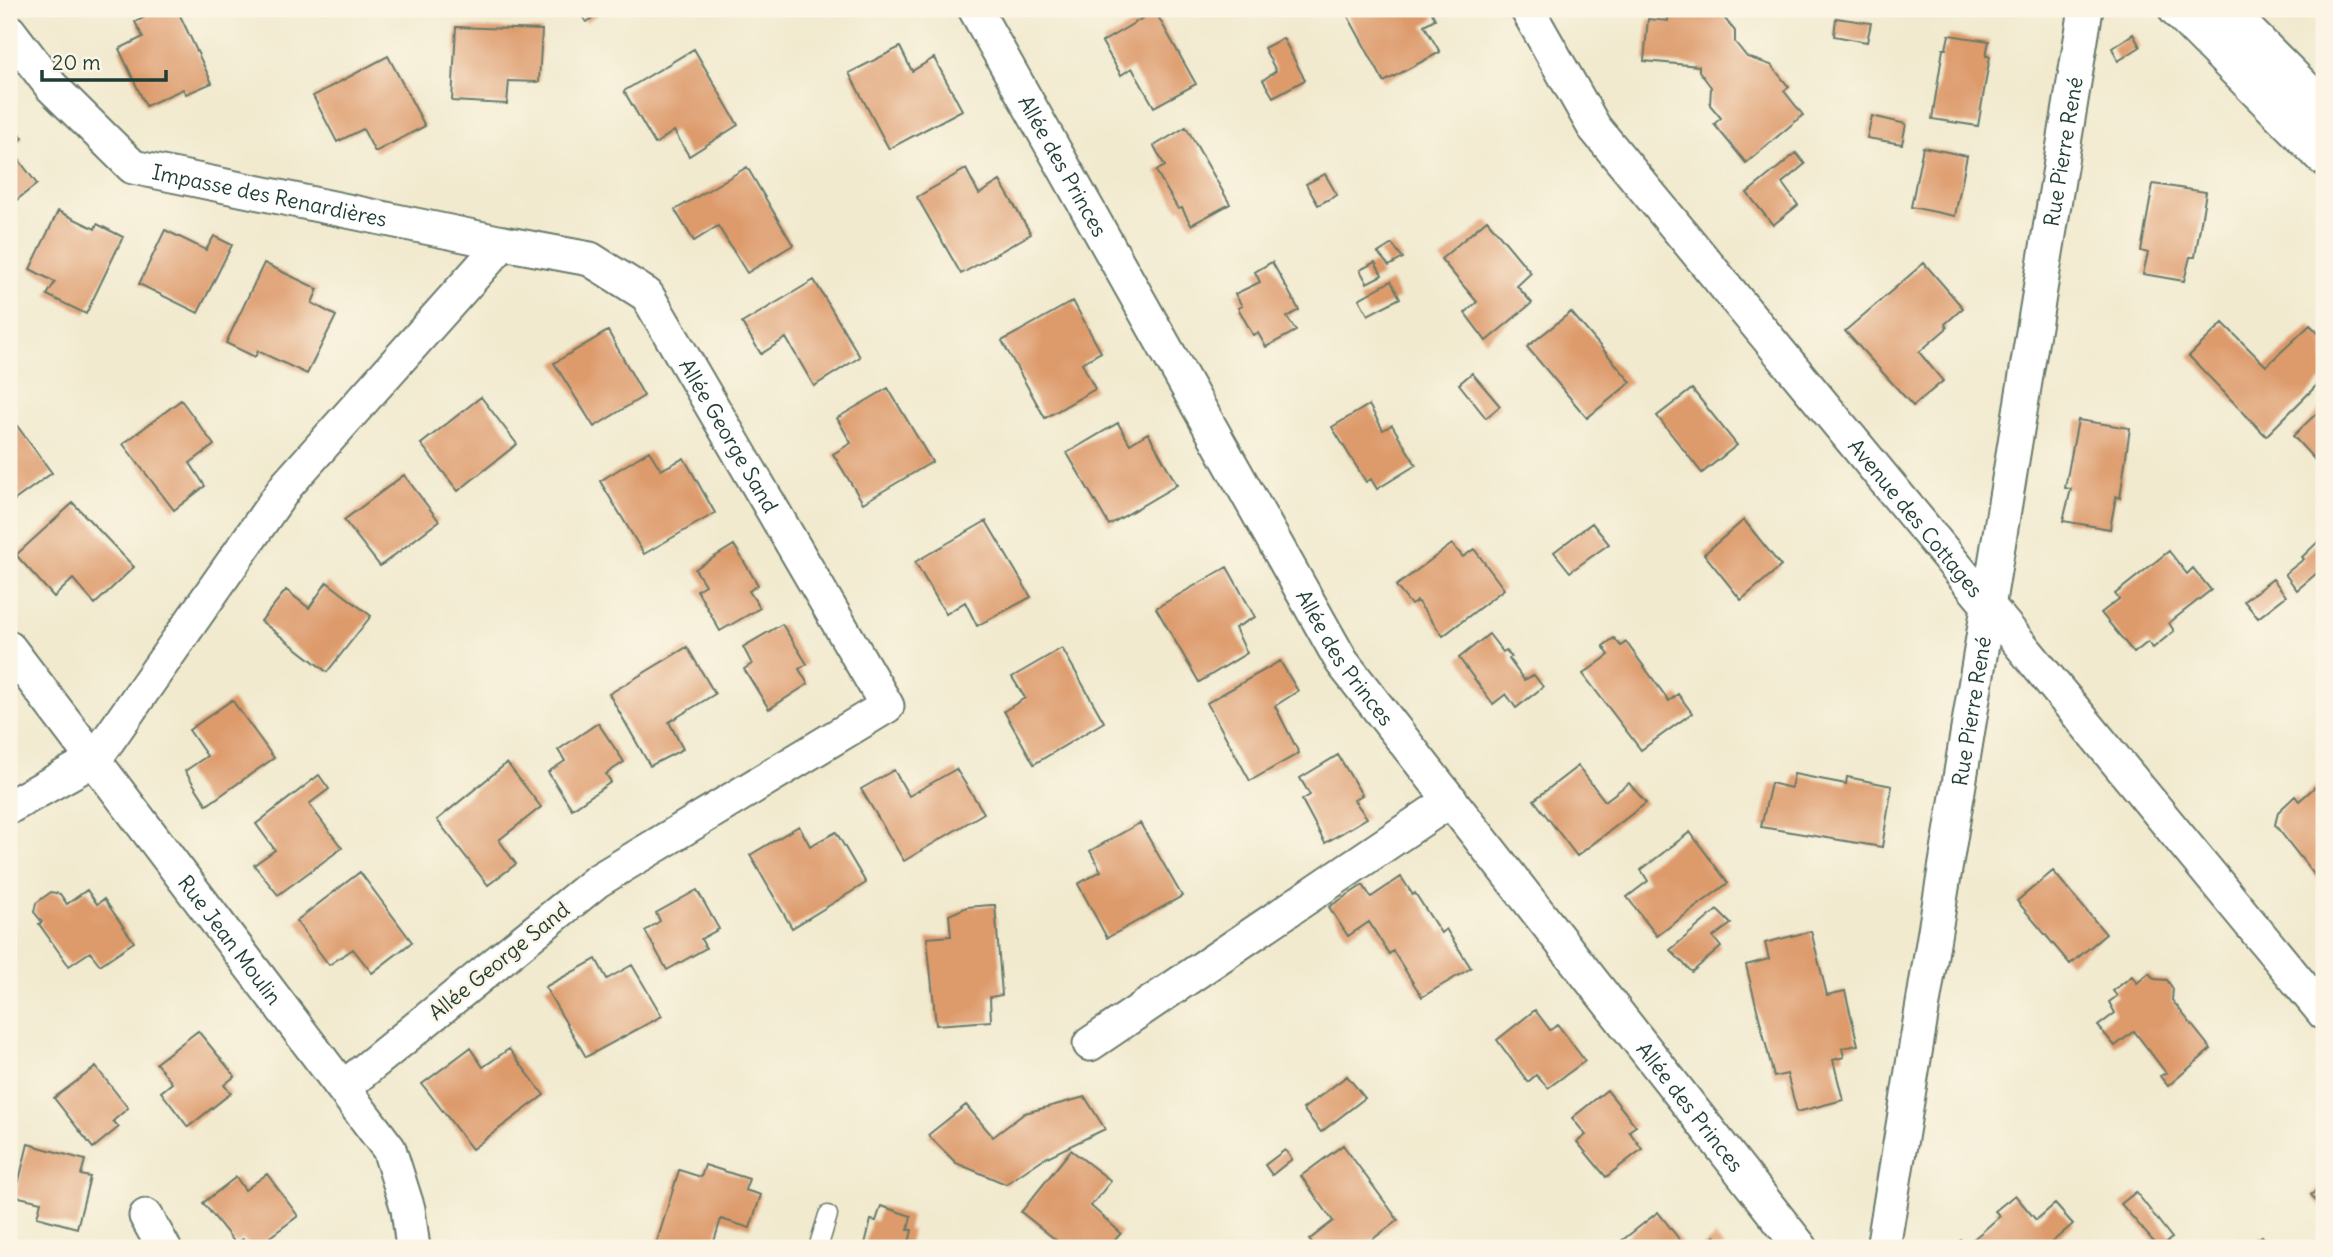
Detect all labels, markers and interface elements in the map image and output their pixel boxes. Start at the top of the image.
scale bar [42,38,166,82]
text: 20 m [52,49,101,76]
street label: Rue Pierre René [2037,75,2088,228]
street label: Allée des Princes [1013,90,1114,241]
street label: Impasse des Renardières [150,158,389,232]
street label: Allée George Sand [674,354,784,517]
street label: Avenue des Cottages [1843,433,1989,603]
street label: Allée des Princes [1291,585,1400,731]
street label: Rue Pierre René [1945,634,1996,788]
street label: Rue Jean Moulin [172,870,288,1010]
street label: Allée George Sand [423,896,575,1026]
street label: Allée des Princes [1631,1036,1750,1177]

